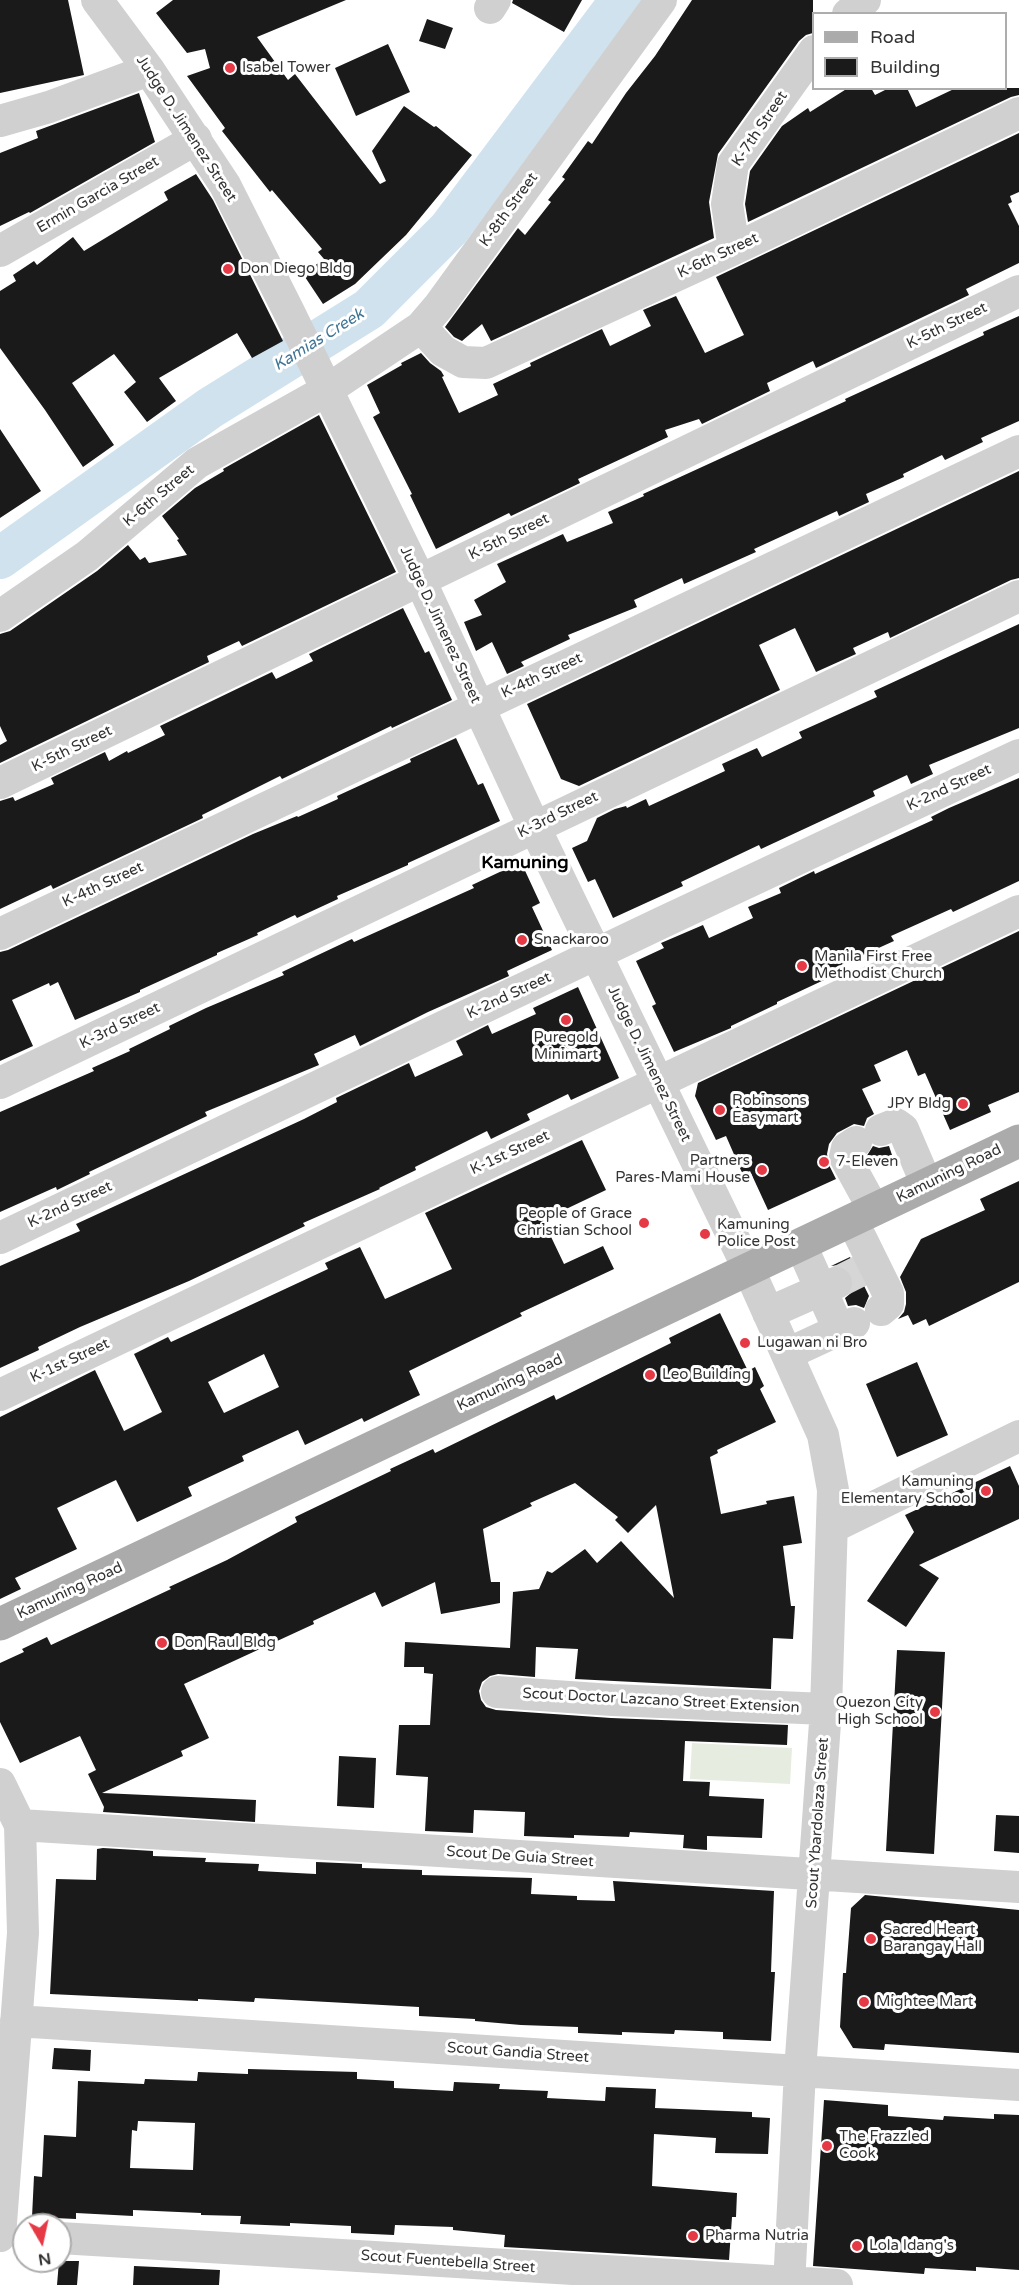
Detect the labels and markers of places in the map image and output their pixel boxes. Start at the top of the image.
place label: Isabel Tower [242,59,331,77]
marker: Isabel Tower [223,61,237,75]
place label: Don Diego Bldg [240,260,352,278]
marker: Don Diego Bldg [221,262,235,276]
place label: Snackaroo [534,931,609,949]
marker: Snackaroo [515,933,529,947]
place label: Manila First Free Methodist Church [814,948,942,983]
marker: Manila First Free Methodist Church [795,959,809,973]
marker: Puregold Minimart [559,1013,573,1027]
place label: Puregold Minimart [534,1029,598,1064]
place label: Robinsons Easymart [732,1092,807,1127]
place label: JPY Bldg [888,1095,951,1113]
marker: JPY Bldg [956,1097,970,1111]
marker: Robinsons Easymart [713,1103,727,1117]
place label: Partners Pares-Mami House [615,1152,750,1187]
place label: 7-Eleven [836,1153,898,1171]
marker: 7-Eleven [817,1155,831,1169]
marker: Partners Pares-Mami House [755,1163,769,1177]
place label: People of Grace Christian School [517,1205,632,1240]
marker: People of Grace Christian School [637,1216,651,1230]
place label: Kamuning Police Post [717,1216,796,1251]
marker: Kamuning Police Post [698,1227,712,1241]
place label: Lugawan ni Bro [757,1334,867,1352]
marker: Lugawan ni Bro [738,1336,752,1350]
place label: Leo Building [662,1366,751,1384]
marker: Leo Building [643,1368,657,1382]
place label: Kamuning Elementary School [841,1473,974,1508]
marker: Kamuning Elementary School [979,1484,993,1498]
place label: Don Raul Bldg [174,1634,276,1652]
marker: Don Raul Bldg [155,1636,169,1650]
place label: Quezon City High School [836,1694,923,1729]
marker: Quezon City High School [928,1705,942,1719]
place label: Sacred Heart Barangay Hall [883,1921,982,1956]
marker: Sacred Heart Barangay Hall [864,1932,878,1946]
place label: Mightee Mart [876,1993,973,2011]
marker: Mightee Mart [857,1995,871,2009]
place label: The Frazzled Cook [839,2128,929,2163]
marker: The Frazzled Cook [820,2139,834,2153]
place label: Pharma Nutria [705,2227,809,2245]
marker: Pharma Nutria [686,2229,700,2243]
place label: Lola Idang's [869,2237,954,2255]
marker: Lola Idang's [850,2239,864,2253]

